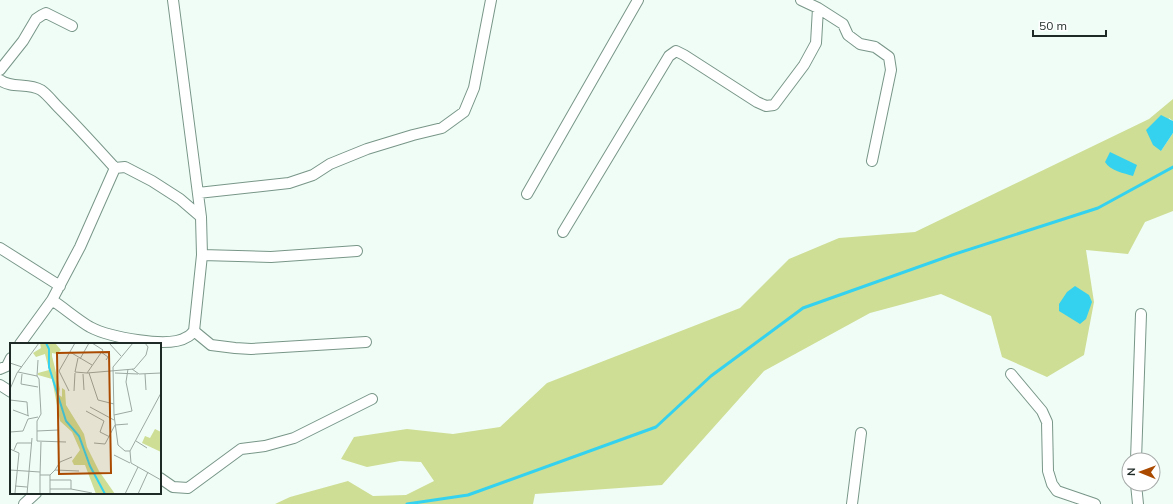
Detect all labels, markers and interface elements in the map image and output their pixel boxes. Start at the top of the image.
scale bar [1033,12,1106,38]
text: 50 m [1039,18,1067,33]
inset map [10,343,161,494]
north arrow [1121,452,1161,492]
text: N [1124,468,1138,476]

